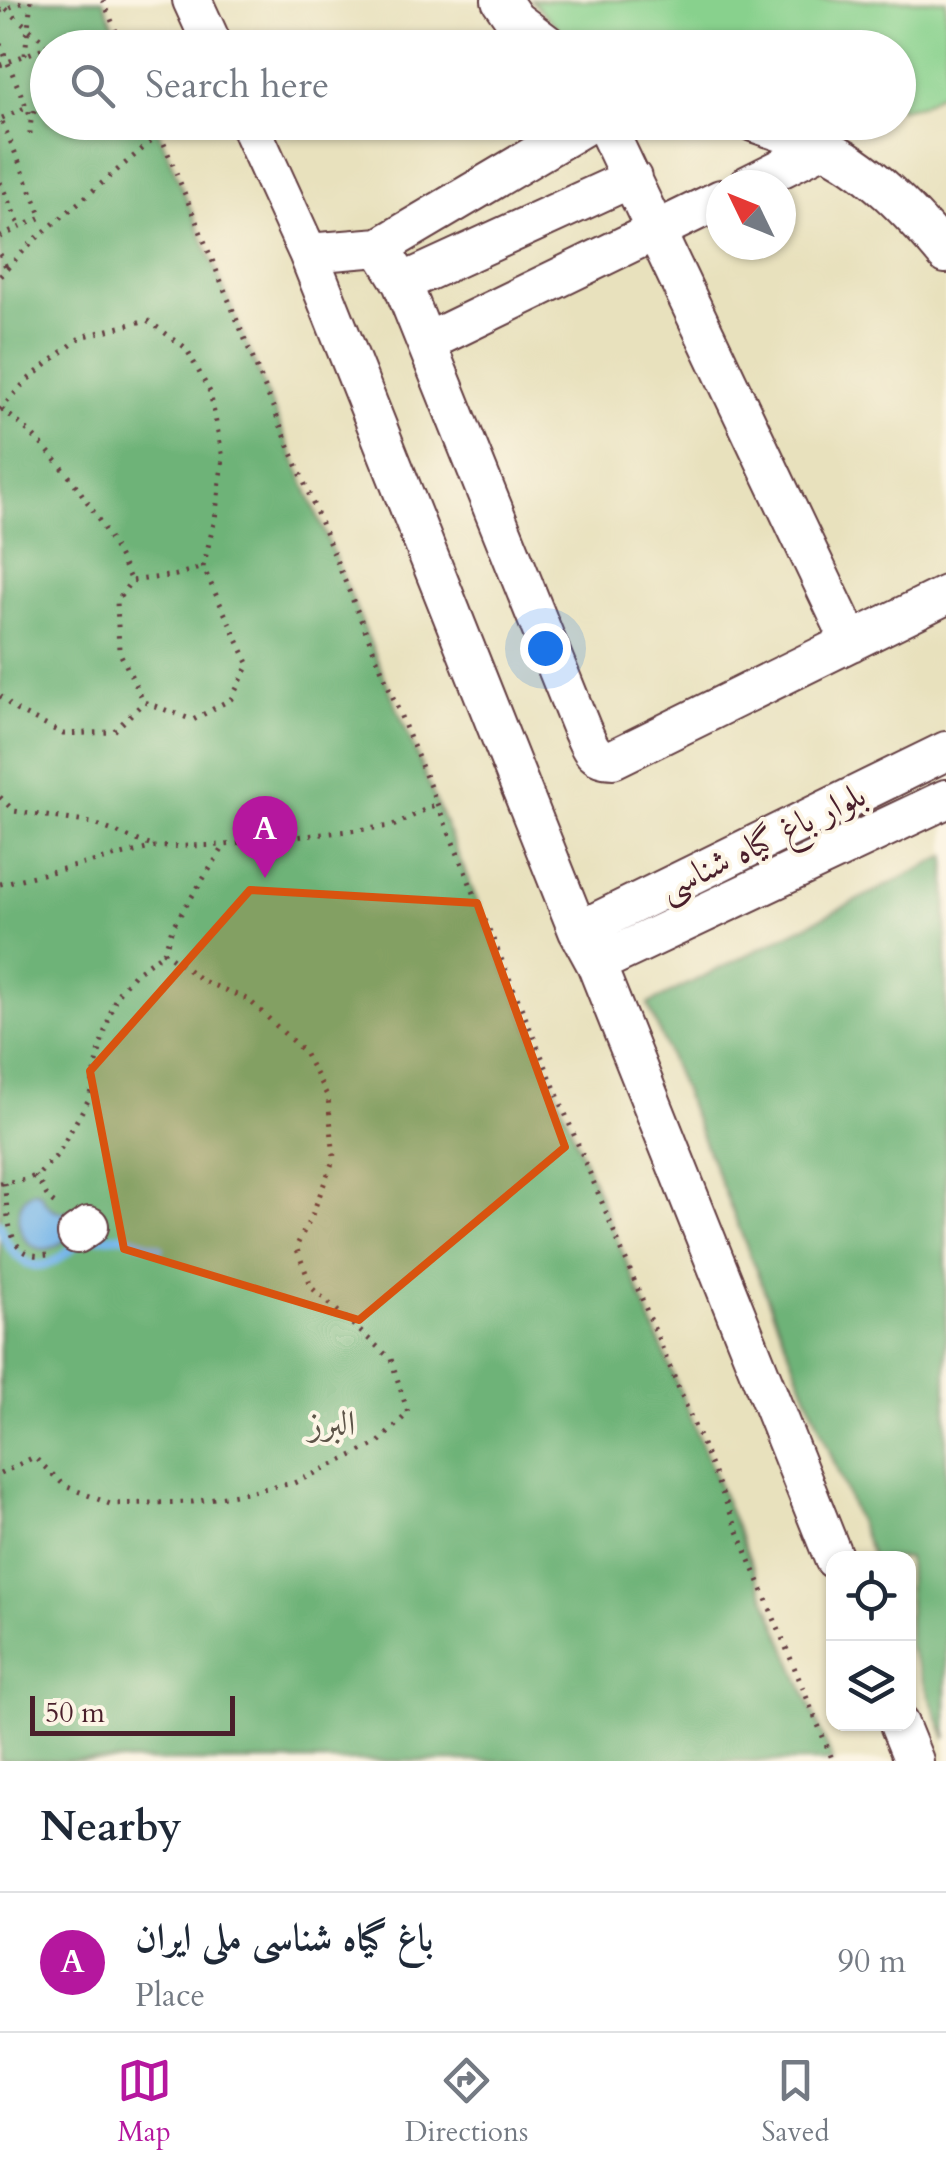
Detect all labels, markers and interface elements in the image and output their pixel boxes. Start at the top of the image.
search box [30,30,916,140]
icon: search [65,58,120,113]
text: Search here [145,59,329,111]
north arrow [706,170,796,260]
your location [520,623,571,674]
street label: بلوار باغ گیاه شناسی [651,771,876,916]
pin: A [232,796,298,878]
park label: البرز [306,1400,355,1448]
map controls [826,1551,916,1731]
button: locate [826,1551,916,1641]
button: layers [826,1641,916,1731]
scale bar [30,1691,235,1736]
text: 50 m [45,1694,105,1732]
text: Nearby [40,1798,182,1855]
text: باغ گیاه‌ شناسی ملی ایران [135,1912,434,1964]
text: A [60,1940,85,1984]
text: 90 m [838,1940,906,1984]
text: Place [135,1974,205,2018]
tab: Map [117,2053,172,2151]
tab: Directions [405,2053,528,2151]
tab: Saved [761,2053,829,2151]

